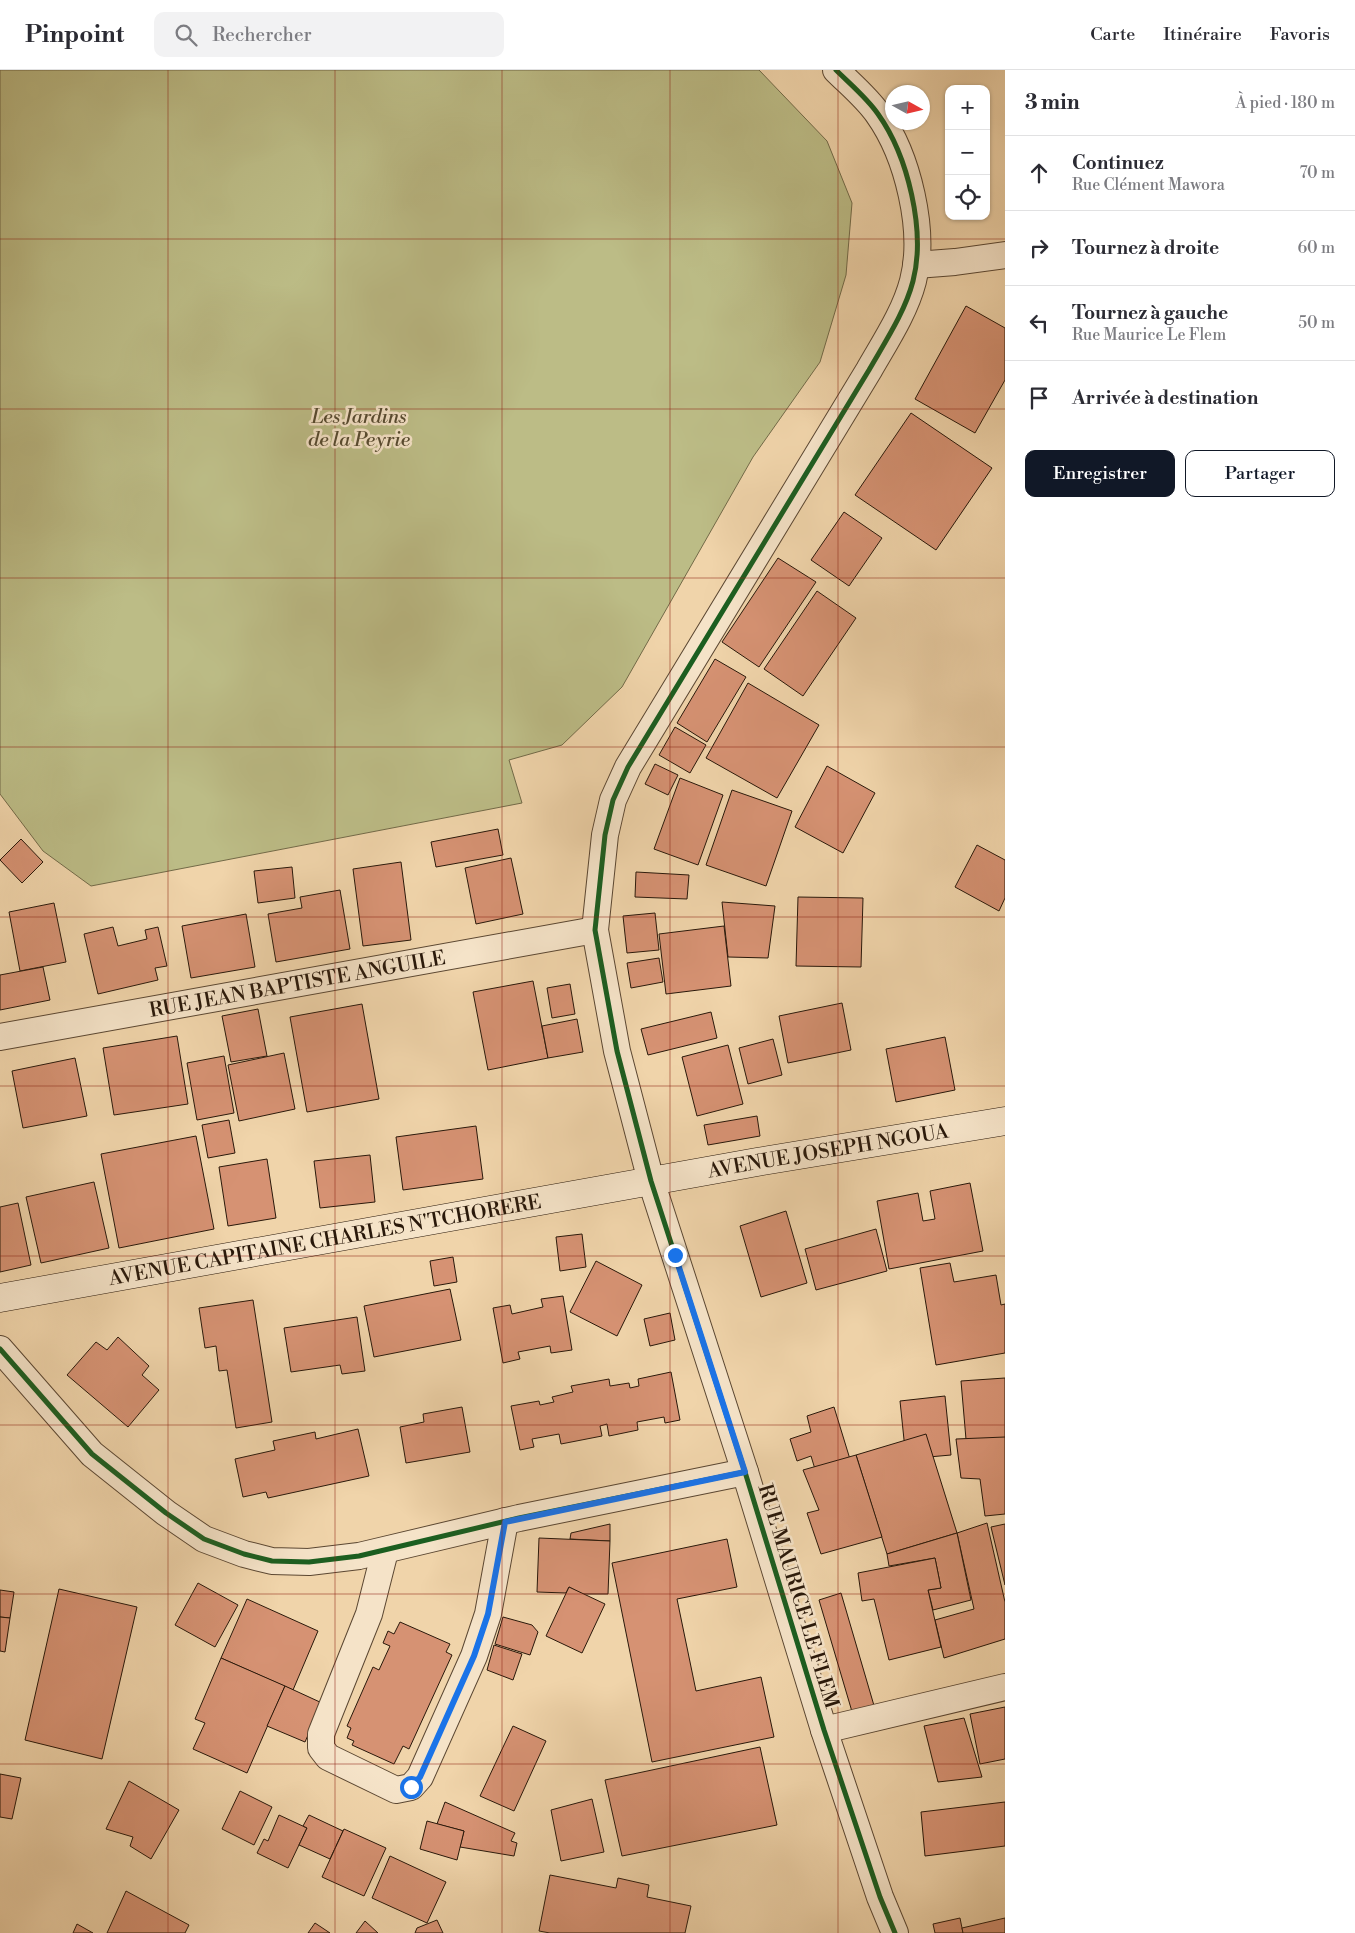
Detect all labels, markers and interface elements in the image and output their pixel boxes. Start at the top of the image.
search box [154,12,504,57]
text: Pinpoint [25,20,124,50]
icon: search [172,21,200,49]
text: Rechercher [212,23,312,47]
text: Carte [1090,23,1135,46]
text: Itinéraire [1163,23,1242,46]
text: Favoris [1270,23,1330,46]
north arrow [885,85,930,130]
map controls [945,85,990,220]
button: + [945,85,990,130]
text: 3 min [1025,90,1080,116]
text: À pied · 180 m [1235,93,1335,113]
button: − [945,130,990,175]
text: Continuez [1072,151,1164,175]
icon: ahead [1025,159,1053,187]
text: 70 m [1299,163,1335,183]
button: locate [945,175,990,220]
text: Rue Clément Mawora [1072,175,1225,195]
icon: right [1025,234,1053,262]
text: Tournez à droite [1072,236,1219,260]
text: 60 m [1297,238,1335,258]
text: Tournez à gauche [1072,301,1228,325]
icon: left [1025,309,1053,337]
text: 50 m [1298,313,1335,333]
text: Rue Maurice Le Flem [1072,325,1226,345]
icon: arrive [1025,384,1053,412]
text: Arrivée à destination [1072,386,1258,410]
park label: Les Jardins de la Peyrie [308,405,411,453]
button: Enregistrer [1025,450,1175,497]
button: Partager [1185,450,1335,497]
street label: RUE JEAN BAPTISTE ANGUILE [147,946,448,1024]
street label: AVENUE JOSEPH NGOUA [705,1119,952,1185]
street label: AVENUE CAPITAINE CHARLES N'TCHORERE [106,1190,543,1292]
route end [664,1244,687,1267]
street label: RUE MAURICE LE FLEM [751,1481,844,1712]
route start [400,1776,423,1799]

